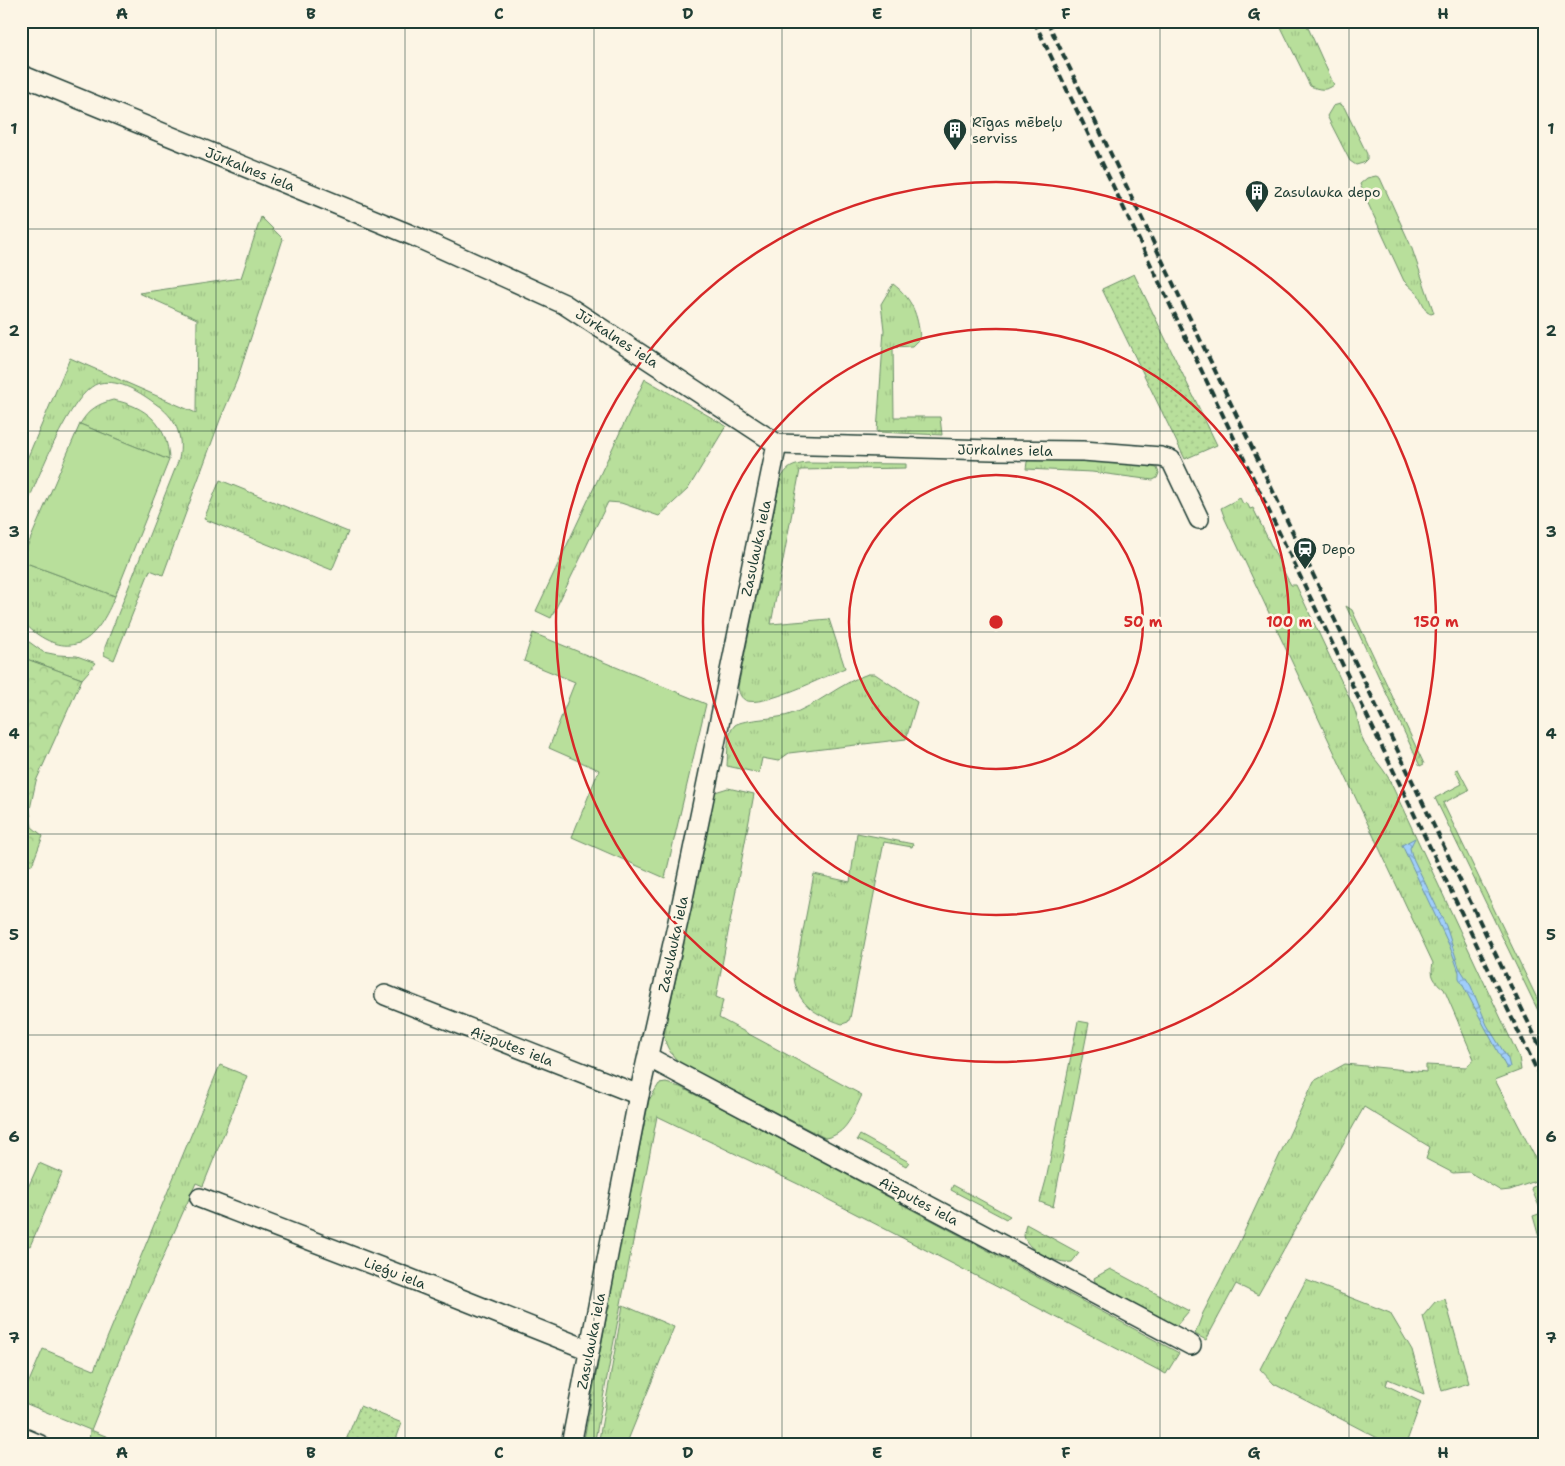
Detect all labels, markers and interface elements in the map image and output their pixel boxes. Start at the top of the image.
text: A [116,3,128,24]
text: B [306,3,316,24]
text: C [494,3,504,24]
text: D [682,3,694,24]
text: E [872,3,882,24]
text: F [1061,3,1071,24]
text: G [1248,3,1261,24]
text: H [1437,3,1449,24]
place label: Rīgas mēbeļu serviss [972,113,1063,147]
building icon: Rīgas mēbeļu serviss [942,117,968,151]
text: 1 [10,118,18,139]
text: 1 [1547,118,1555,139]
street label: Jūrkalnes iela [202,143,298,195]
building icon: Zasulauka depo [1244,179,1270,213]
place label: Zasulauka depo [1274,183,1380,201]
street label: Jūrkalnes iela [572,304,662,372]
text: 2 [8,320,20,341]
text: 2 [1545,320,1557,341]
street label: Jūrkalnes iela [957,440,1053,460]
street label: Zasulauka iela [737,498,775,598]
text: 3 [8,521,20,542]
text: 3 [1545,521,1557,542]
station icon: Depo [1292,536,1318,570]
place label: Depo [1322,540,1355,558]
text: 50 m [1124,612,1163,632]
text: 100 m [1266,612,1312,632]
text: 150 m [1413,612,1459,632]
centre of rings [987,613,1005,631]
text: 4 [8,723,20,744]
text: 4 [1545,723,1557,744]
street label: Zasulauka iela [654,894,692,994]
text: 5 [9,924,19,945]
text: 5 [1546,924,1556,945]
street label: Aizputes iela [468,1022,556,1070]
text: 6 [8,1126,20,1147]
text: 6 [1545,1126,1557,1147]
street label: Aizputes iela [876,1173,962,1230]
street label: Lieģu iela [362,1253,429,1293]
street label: Zasulauka iela [573,1291,609,1391]
text: 7 [8,1327,20,1348]
text: 7 [1545,1327,1557,1348]
text: A [116,1442,128,1463]
text: B [306,1442,316,1463]
text: C [494,1442,504,1463]
text: D [682,1442,694,1463]
text: E [872,1442,882,1463]
text: F [1061,1442,1071,1463]
text: G [1248,1442,1261,1463]
text: H [1437,1442,1449,1463]

